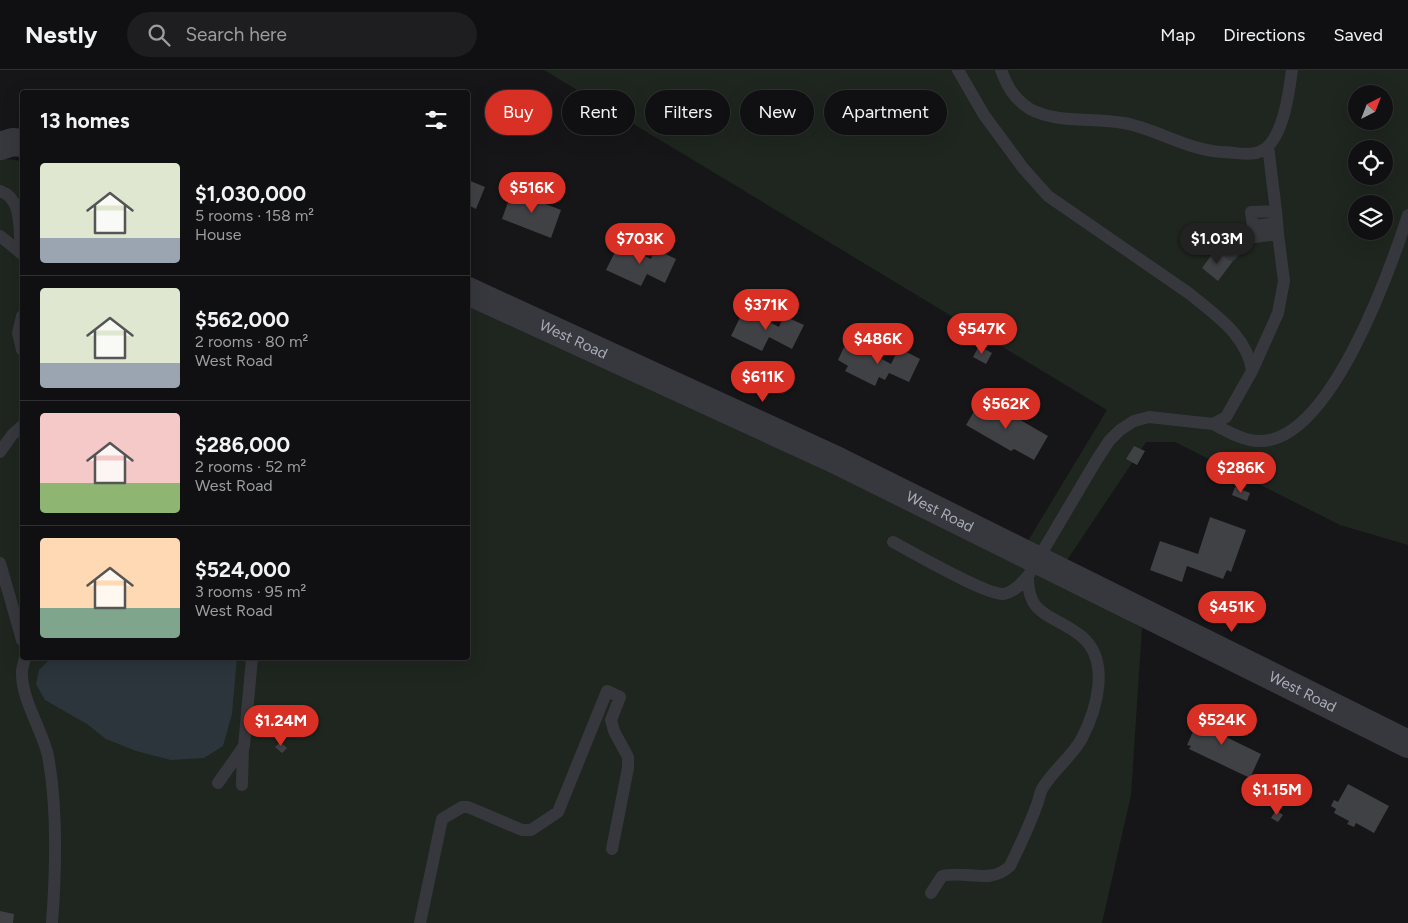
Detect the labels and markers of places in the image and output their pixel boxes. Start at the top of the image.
pin: $516K [497,172,567,214]
pin: $703K [605,222,675,265]
pin: $1.03M [1176,222,1258,265]
pin: $371K [731,288,801,331]
pin: $547K [947,312,1017,355]
pin: $486K [843,322,913,365]
pin: $611K [728,360,798,403]
pin: $562K [971,388,1041,430]
pin: $286K [1206,452,1276,494]
pin: $451K [1197,590,1267,633]
pin: $1.24M [240,704,322,747]
pin: $524K [1187,704,1257,746]
pin: $1.15M [1236,774,1318,816]

